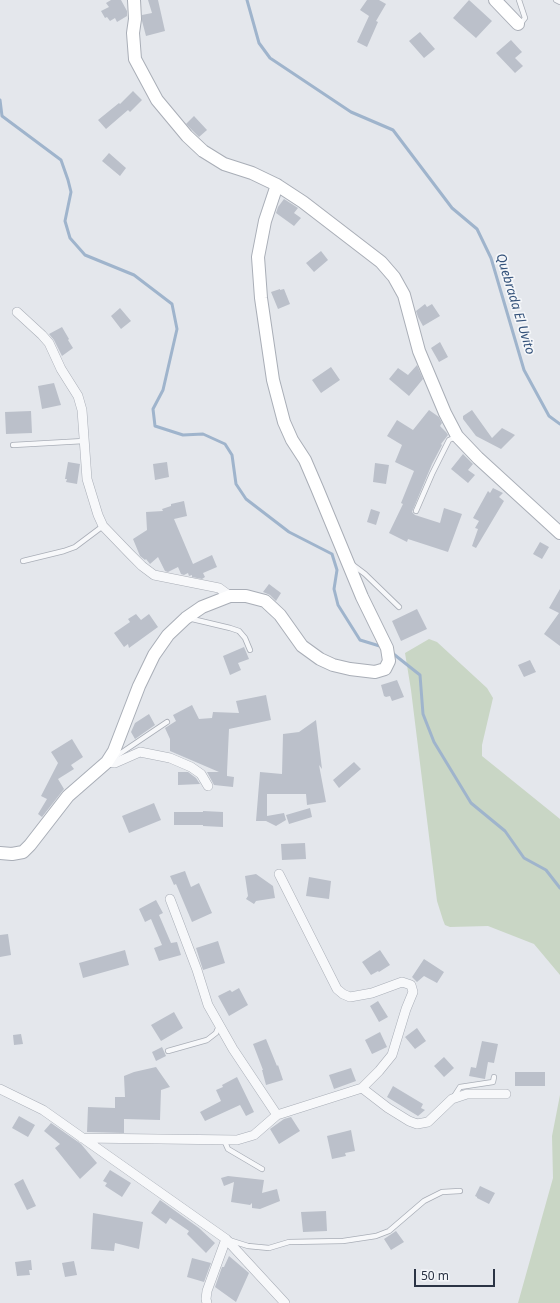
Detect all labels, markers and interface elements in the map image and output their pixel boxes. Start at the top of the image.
water label: Quebrada El Uvito [492,252,538,356]
scale bar [416,1261,497,1287]
text: 50 m [421,1267,449,1284]

